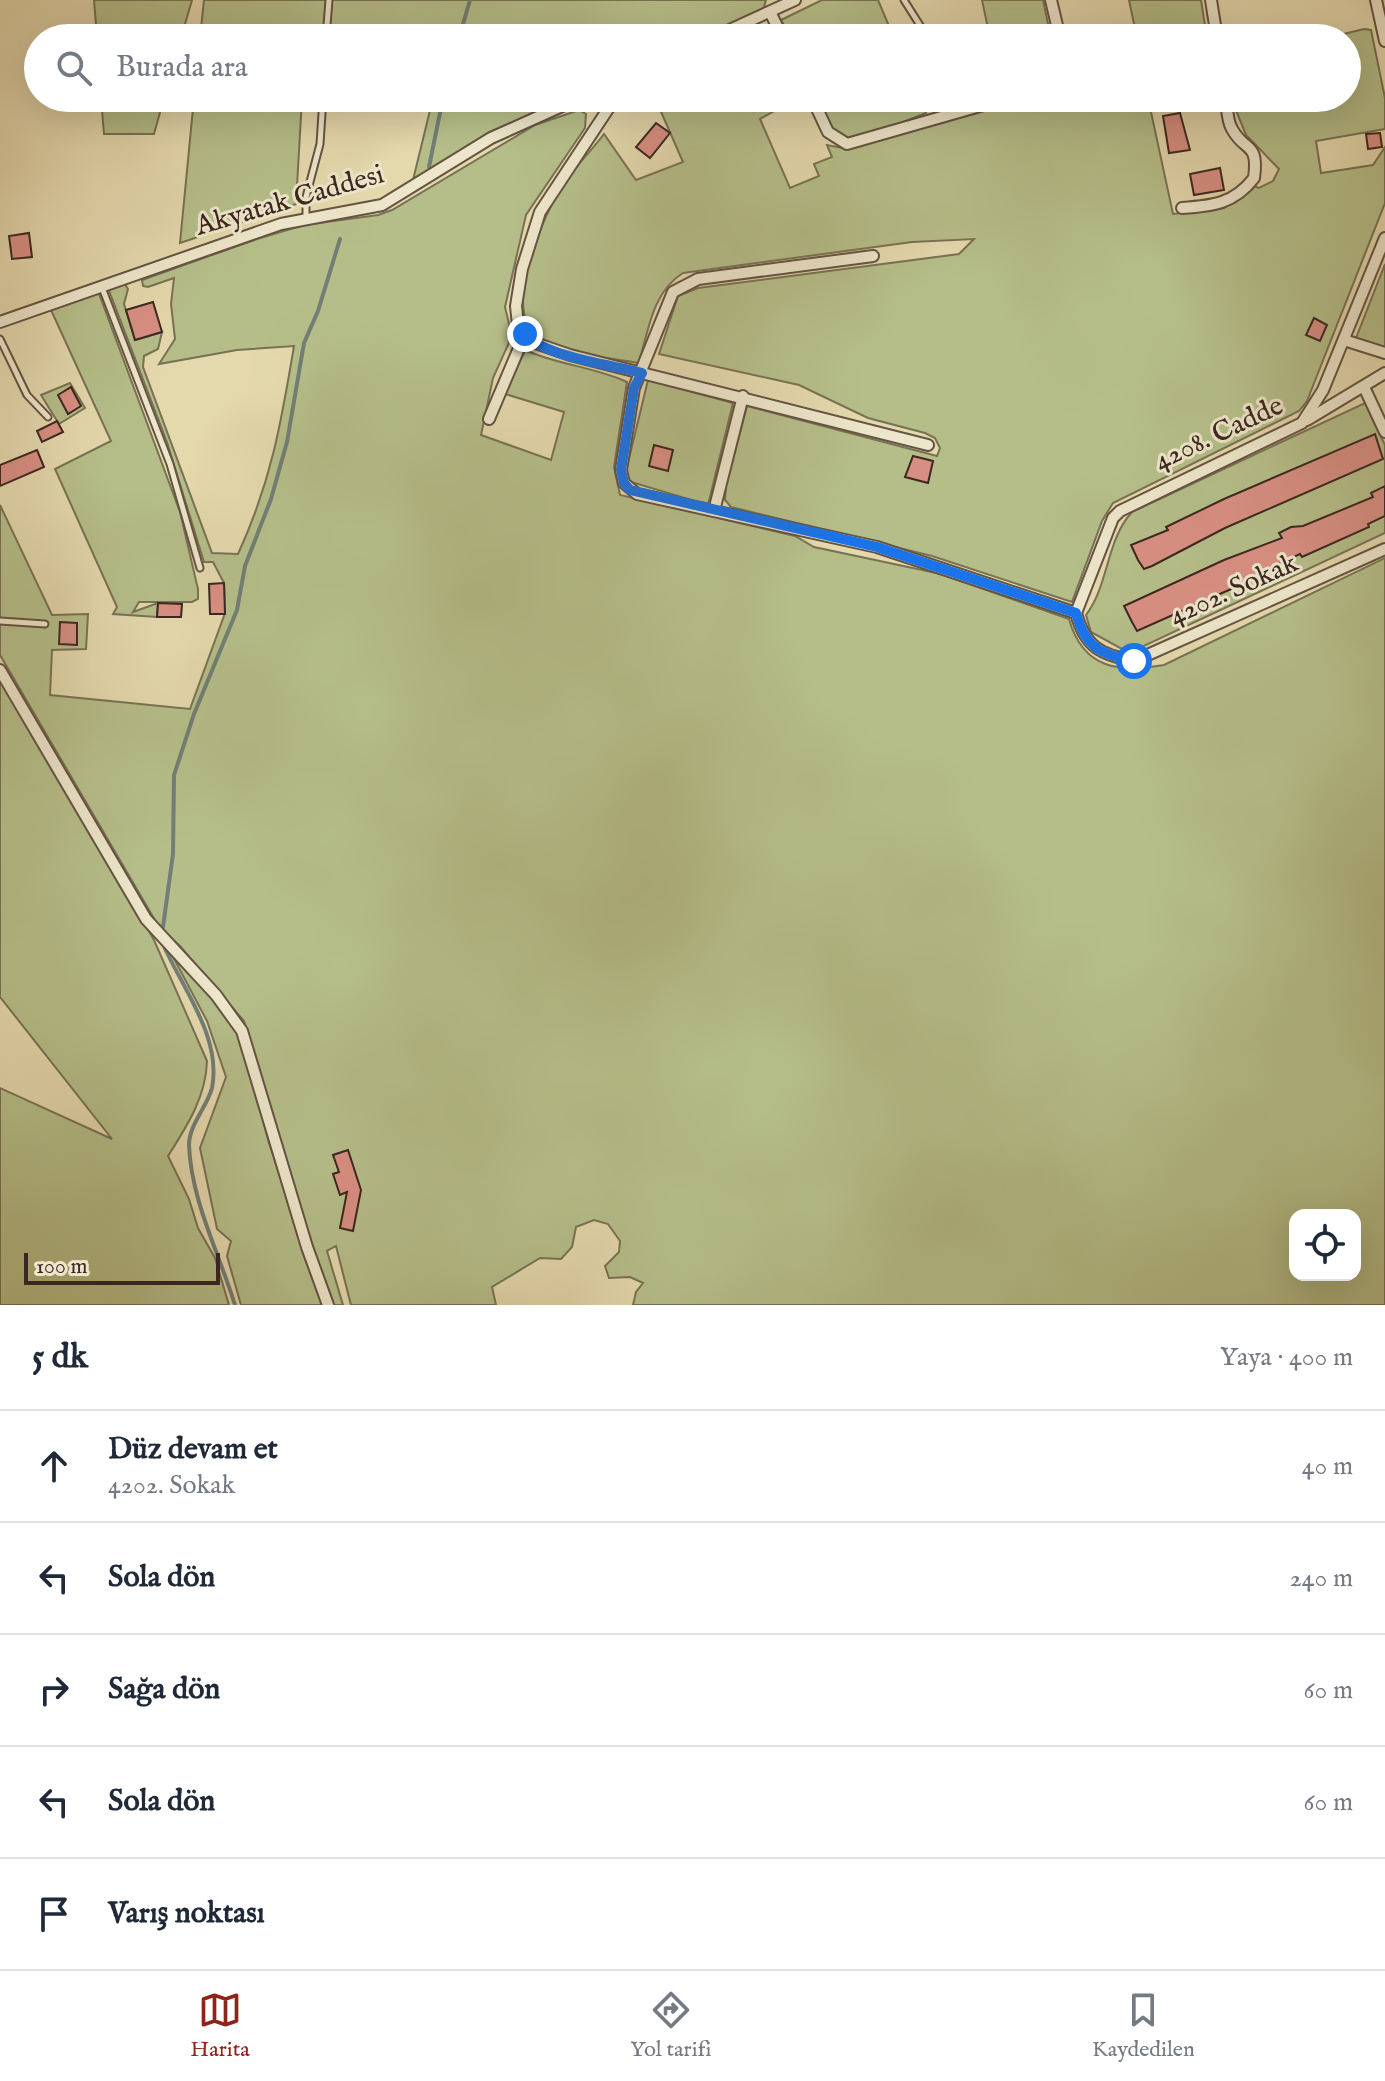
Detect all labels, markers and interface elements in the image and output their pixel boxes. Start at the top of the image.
search box [24,24,1361,112]
icon: search [52,46,96,90]
text: Burada ara [116,49,248,87]
street label: Akyatak Caddesi [191,157,388,245]
route end [507,316,543,352]
street label: 4208. Cadde [1149,389,1289,479]
street label: 4202. Sokak [1164,546,1305,634]
route start [1116,643,1152,679]
map controls [1289,1209,1361,1281]
button: locate [1289,1209,1361,1281]
scale bar [24,1249,220,1285]
text: 100 m [36,1253,88,1281]
text: 5 dk [32,1336,88,1379]
text: Yaya · 400 m [1220,1341,1353,1374]
text: Düz devam et [108,1431,278,1469]
icon: ahead [32,1444,76,1488]
text: 40 m [1302,1450,1353,1483]
text: 4202. Sokak [108,1469,235,1502]
icon: left [32,1556,76,1600]
text: Sola dön [108,1559,215,1597]
text: 240 m [1290,1562,1353,1595]
icon: right [32,1668,76,1712]
text: Sağa dön [108,1671,220,1709]
text: 60 m [1304,1674,1353,1707]
icon: left [32,1780,76,1824]
text: Sola dön [108,1783,215,1821]
text: 60 m [1304,1786,1353,1819]
icon: arrive [32,1892,76,1936]
text: Varış noktası [108,1895,265,1933]
tab: Harita [190,1988,250,2064]
tab: Yol tarifi [630,1988,711,2064]
tab: Kaydedilen [1092,1988,1195,2064]

